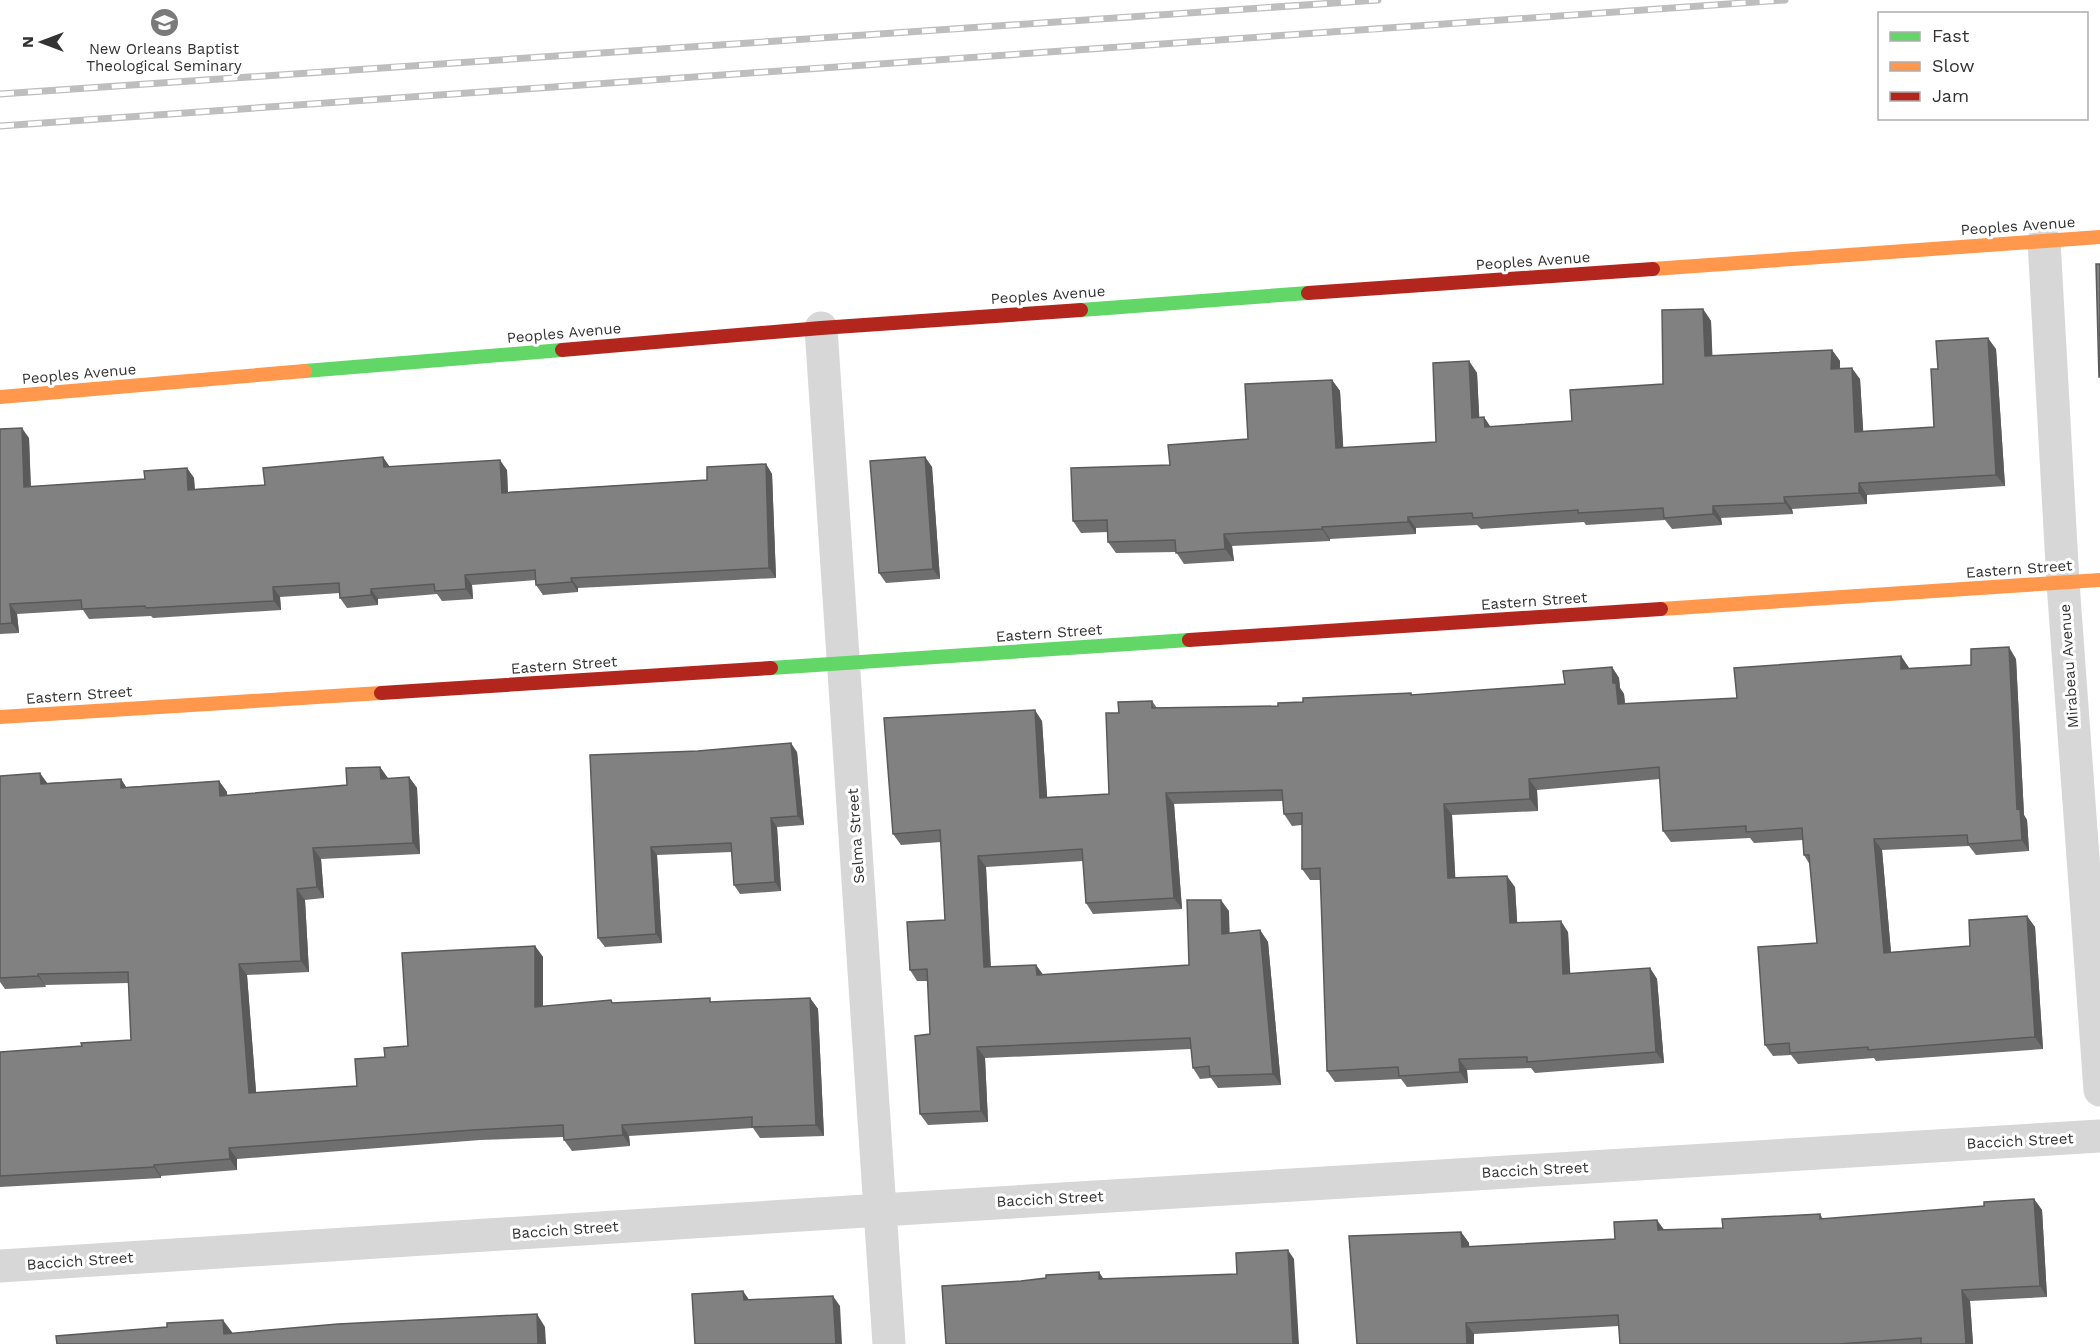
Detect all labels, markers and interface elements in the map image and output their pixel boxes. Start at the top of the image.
school or university icon: New Orleans Baptist Theological Seminary [148,6,180,38]
north arrow [12,12,72,72]
legend [1878,12,2088,120]
text: Fast [1932,25,1970,46]
text: N [18,36,37,48]
place label: New Orleans Baptist Theological Seminary [86,40,242,75]
text: Slow [1932,55,1975,76]
text: Jam [1932,85,1969,106]
street label: Peoples Avenue [1960,213,2076,239]
street label: Peoples Avenue [1475,248,1591,274]
street label: Peoples Avenue [990,282,1106,308]
street label: Peoples Avenue [506,319,622,347]
street label: Peoples Avenue [21,360,137,388]
street label: Eastern Street [1965,556,2073,582]
street label: Eastern Street [1480,588,1588,614]
street label: Mirabeau Avenue [2056,603,2082,729]
street label: Eastern Street [995,620,1103,646]
street label: Eastern Street [510,652,618,678]
street label: Eastern Street [25,682,133,708]
street label: Selma Street [844,787,868,884]
street label: Baccich Street [1966,1129,2075,1153]
street label: Baccich Street [1481,1158,1590,1182]
street label: Baccich Street [996,1187,1105,1211]
street label: Baccich Street [511,1217,620,1243]
street label: Baccich Street [26,1248,135,1274]

